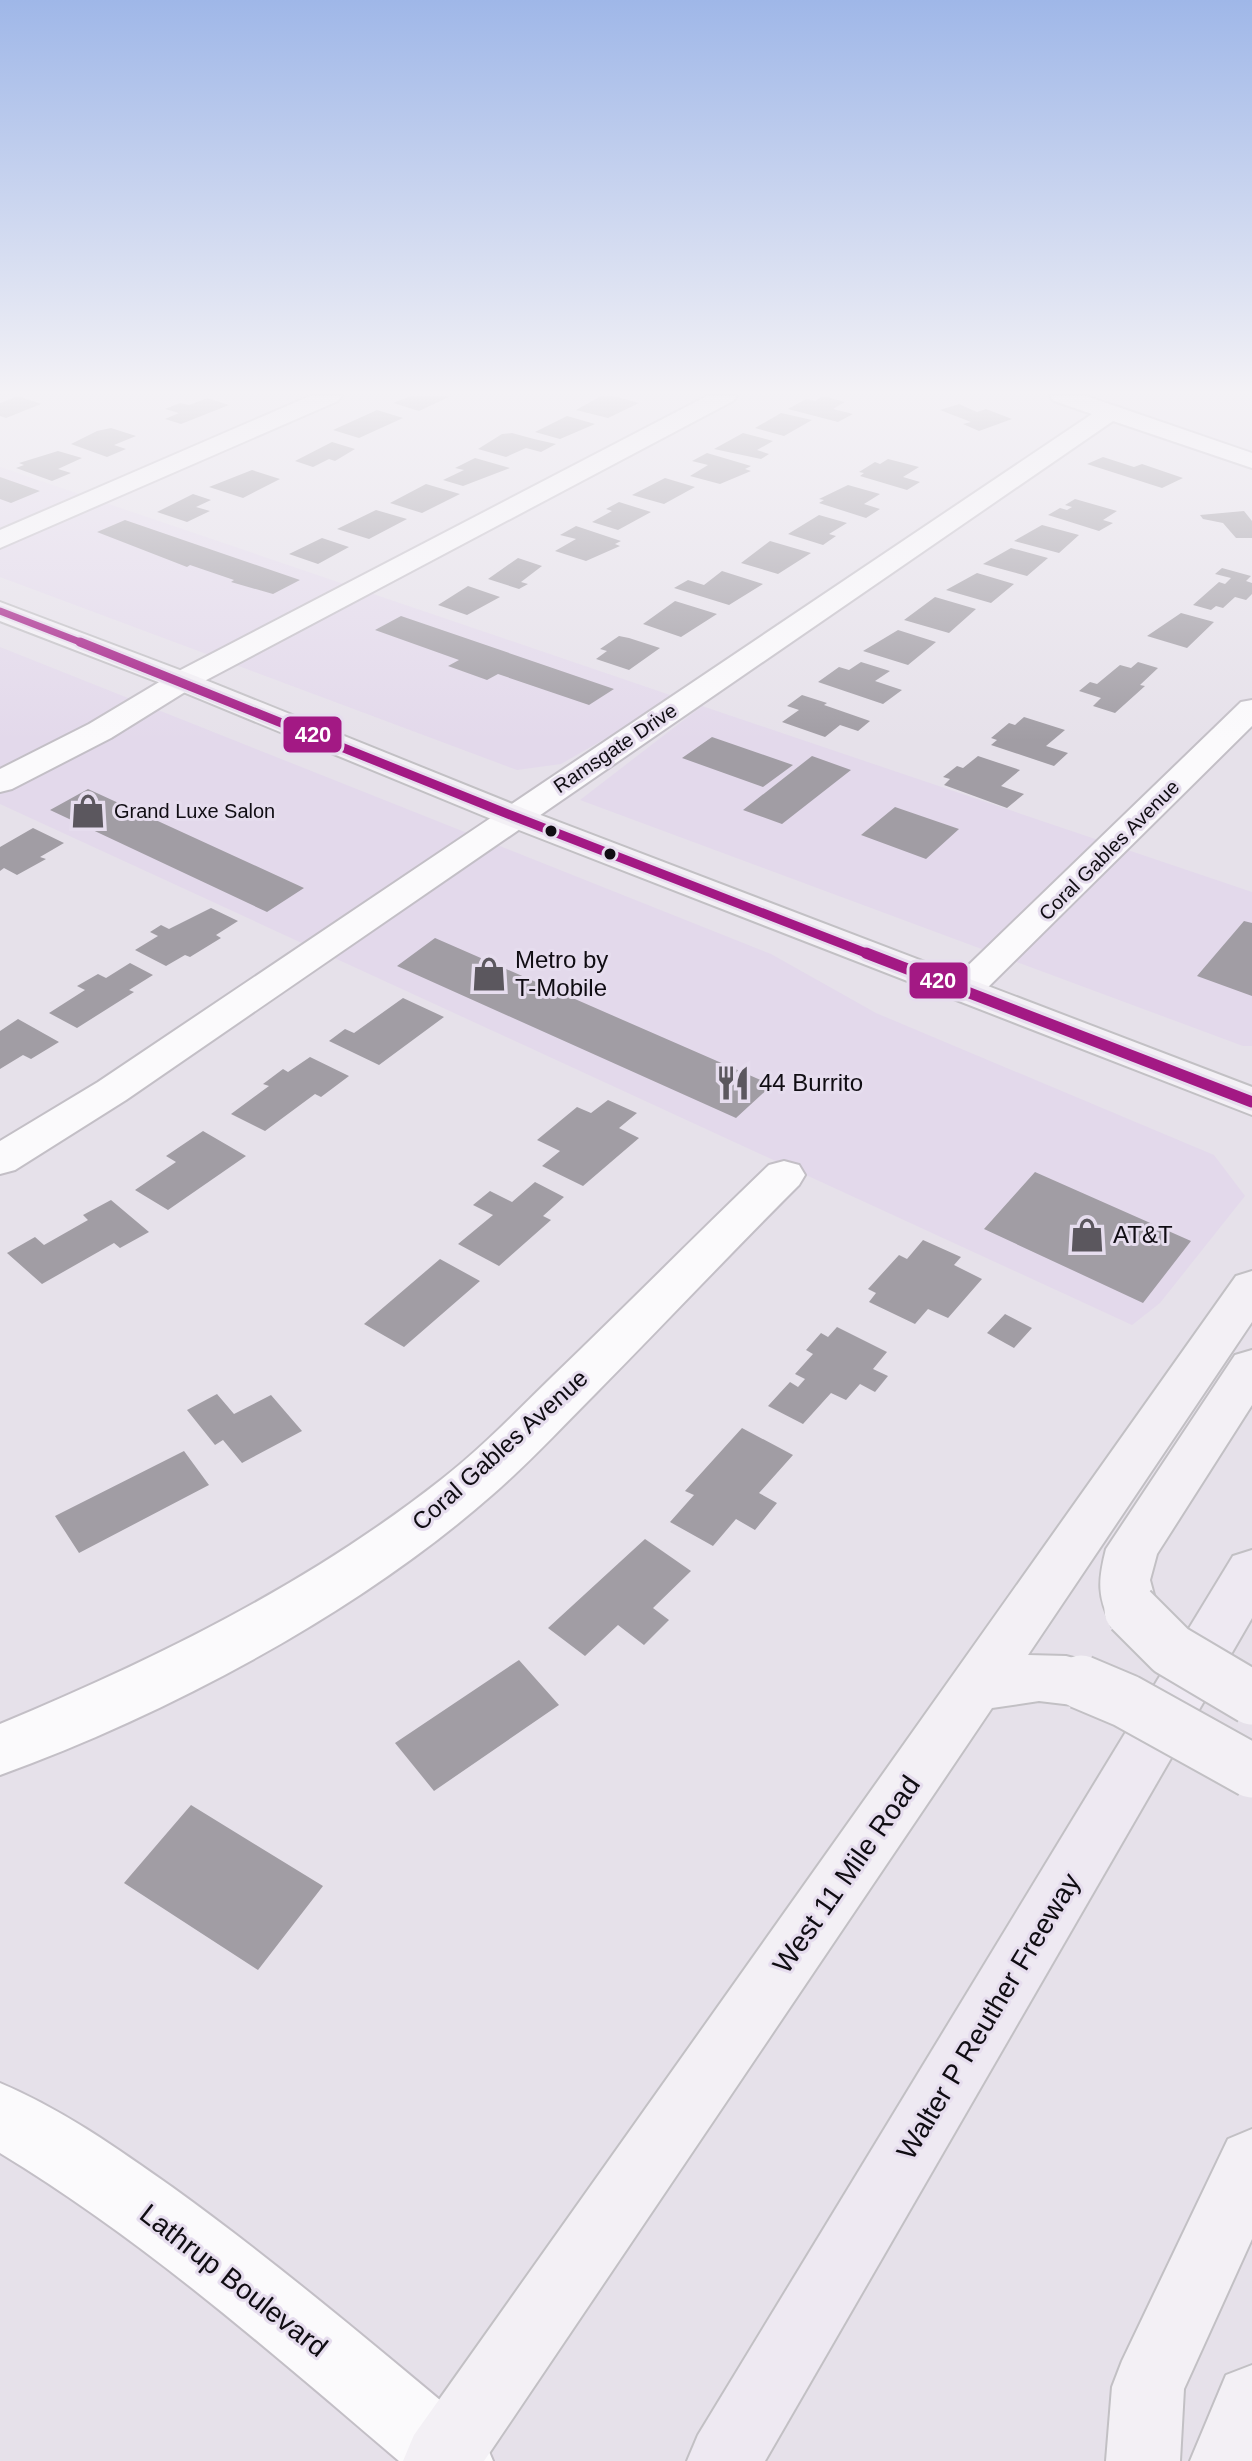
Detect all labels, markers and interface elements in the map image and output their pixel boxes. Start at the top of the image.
street label: Ramsgate Drive [549,699,681,797]
line badge: 420 [282,715,343,754]
text: 420 [295,722,331,747]
street label: Coral Gables Avenue [1035,776,1183,924]
shop icon: Grand Luxe Salon [69,792,107,830]
place label: Grand Luxe Salon [114,800,275,822]
unlabelled marker [543,823,559,839]
unlabelled marker [602,846,618,862]
place label: Metro by T-Mobile [515,946,608,1001]
shop icon: Metro by T-Mobile [470,955,508,993]
line badge: 420 [908,961,969,1000]
text: 420 [920,968,956,993]
restaurant icon: 44 Burrito [714,1064,752,1102]
place label: 44 Burrito [759,1069,863,1096]
shop icon: AT&T [1068,1216,1106,1254]
place label: AT&T [1113,1221,1173,1248]
street label: Coral Gables Avenue [407,1364,593,1535]
street label: West 11 Mile Road [767,1770,926,1979]
street label: Walter P Reuther Freeway [891,1868,1086,2165]
street label: Lathrup Boulevard [134,2198,333,2363]

